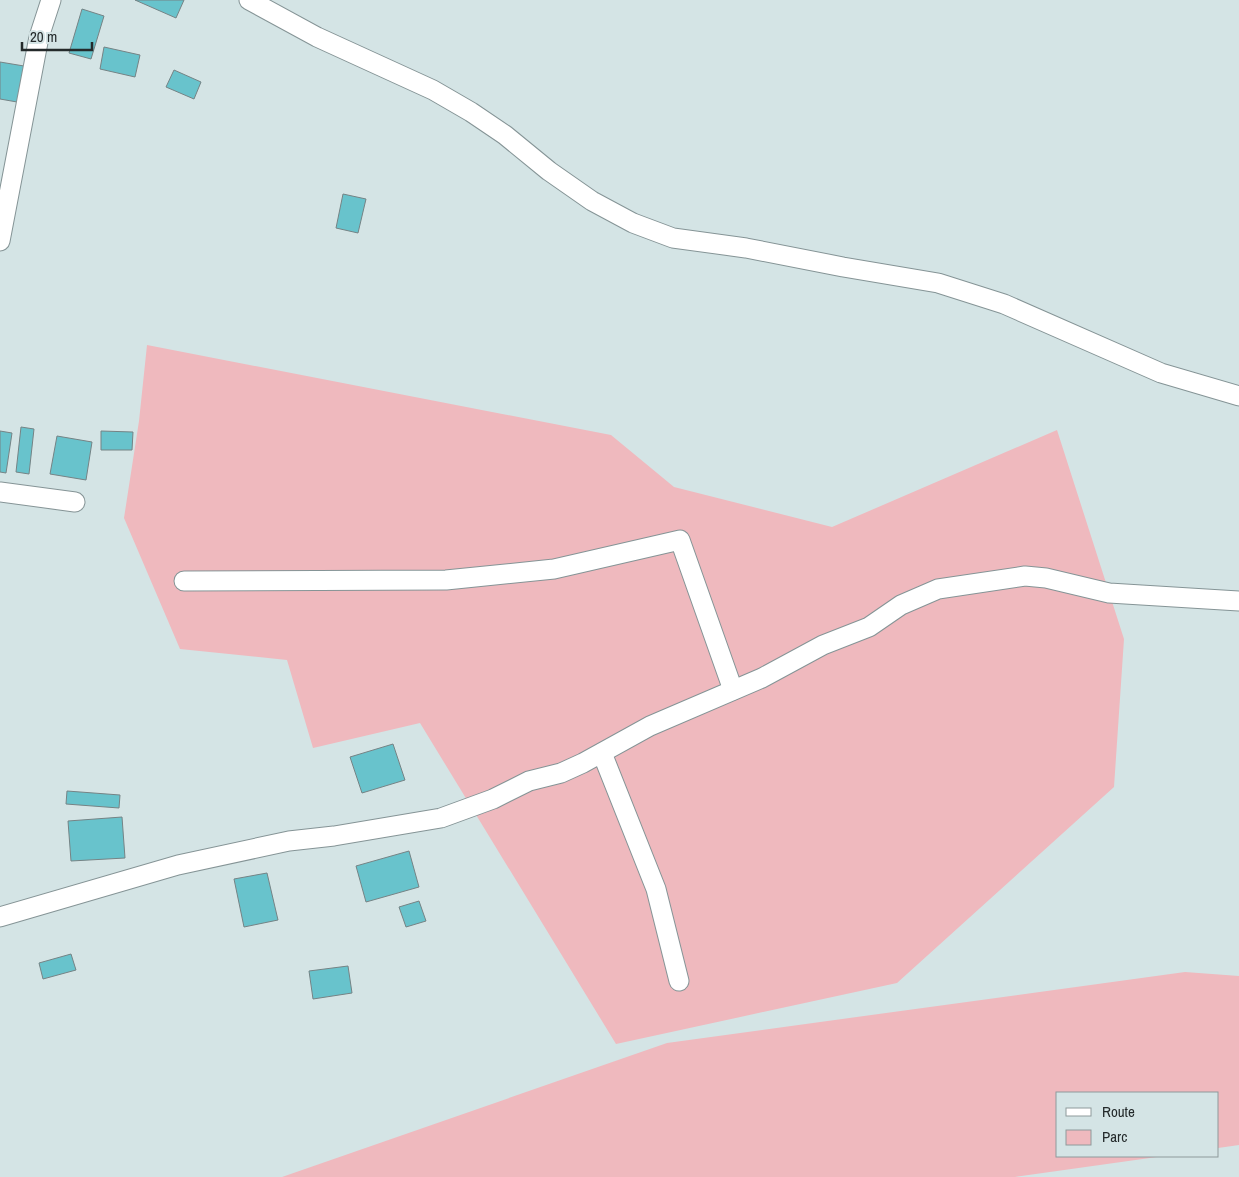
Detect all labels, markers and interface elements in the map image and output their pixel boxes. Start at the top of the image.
scale bar [22,20,92,52]
text: 20 m [30,26,57,47]
legend [1056,1092,1219,1157]
text: Route [1102,1101,1135,1122]
text: Parc [1102,1126,1127,1147]

